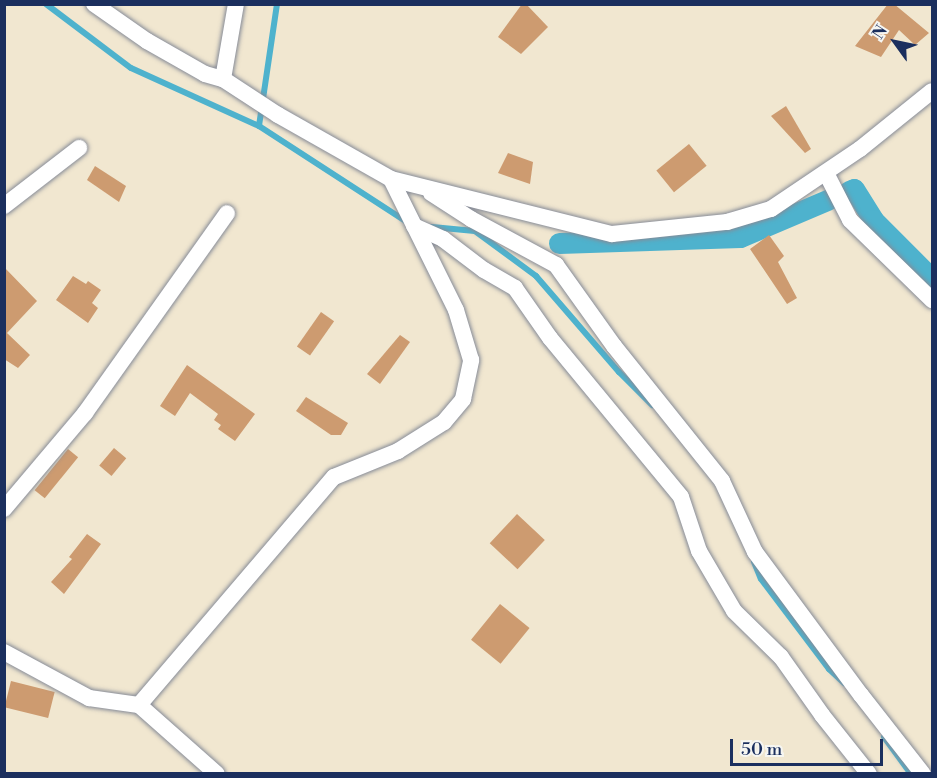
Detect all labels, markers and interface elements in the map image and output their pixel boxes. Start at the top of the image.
north arrow [865,12,925,72]
text: N [868,21,892,43]
scale bar [733,727,886,765]
text: 50 m [741,738,782,761]

